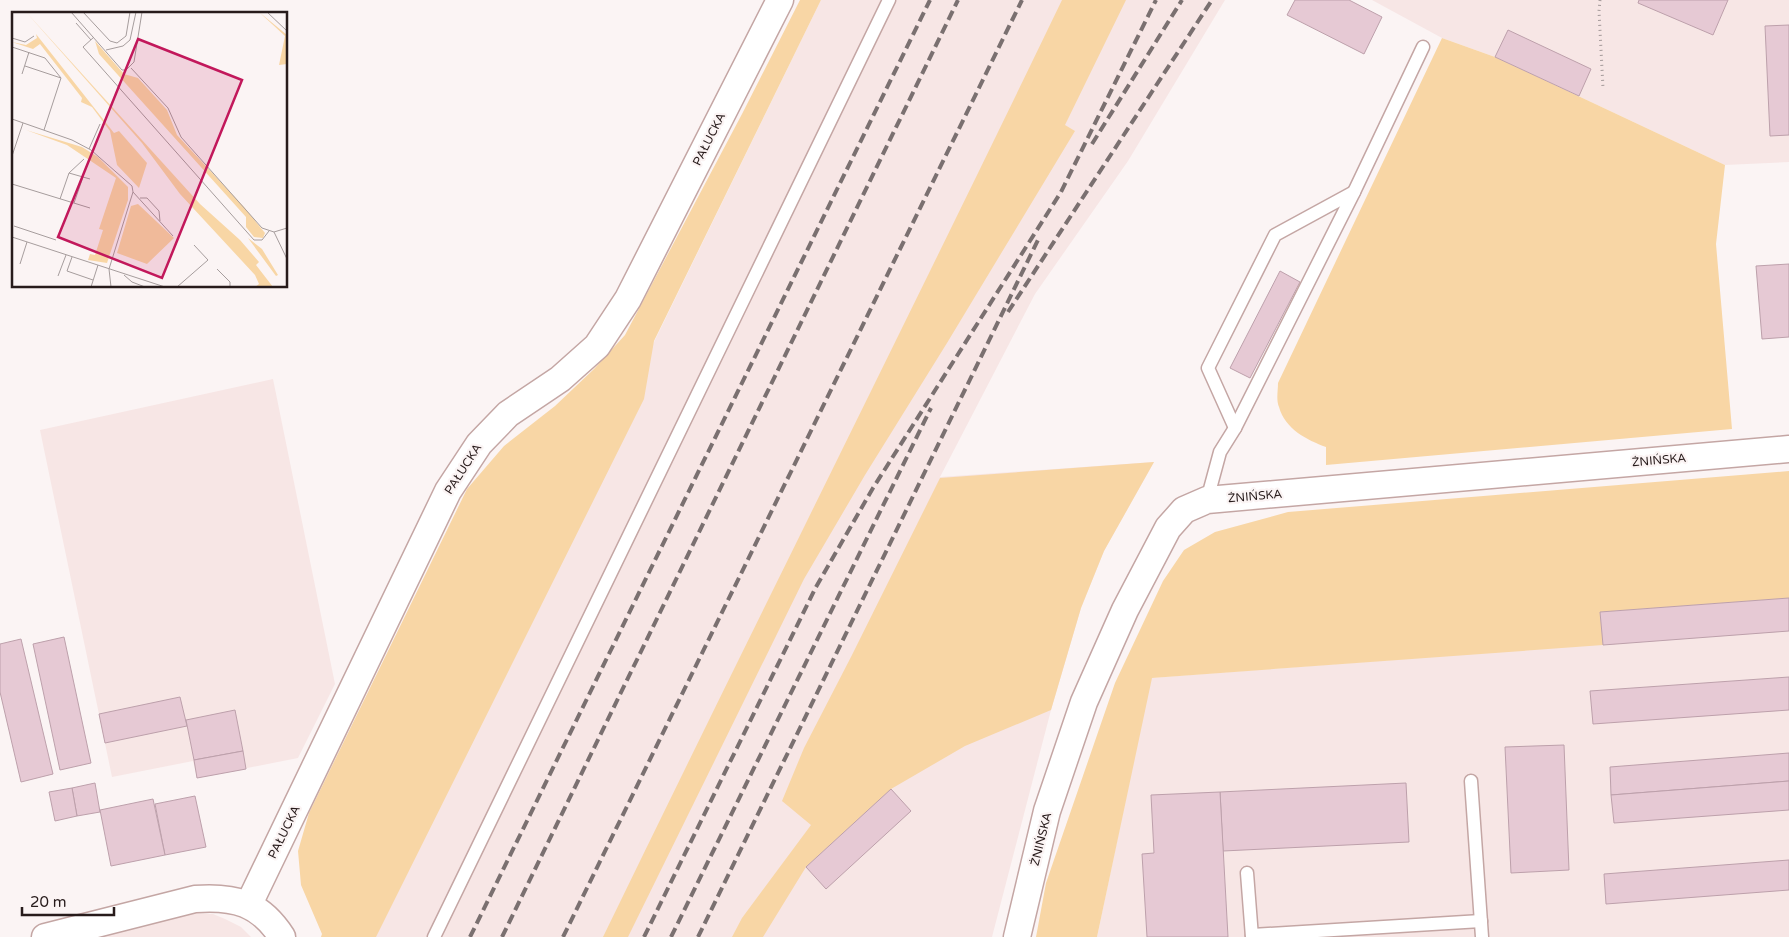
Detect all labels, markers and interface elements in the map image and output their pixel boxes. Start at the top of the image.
inset map [12,12,288,288]
street label: PAŁUCKA [690,110,728,168]
street label: PAŁUCKA [441,441,485,497]
street label: ŻNIŃSKA [1631,451,1687,469]
street label: ŻNIŃSKA [1227,487,1283,505]
street label: PAŁUCKA [265,803,303,861]
street label: ŻNIŃSKA [1028,811,1054,867]
scale bar [22,884,115,916]
text: 20 m [30,893,67,911]

